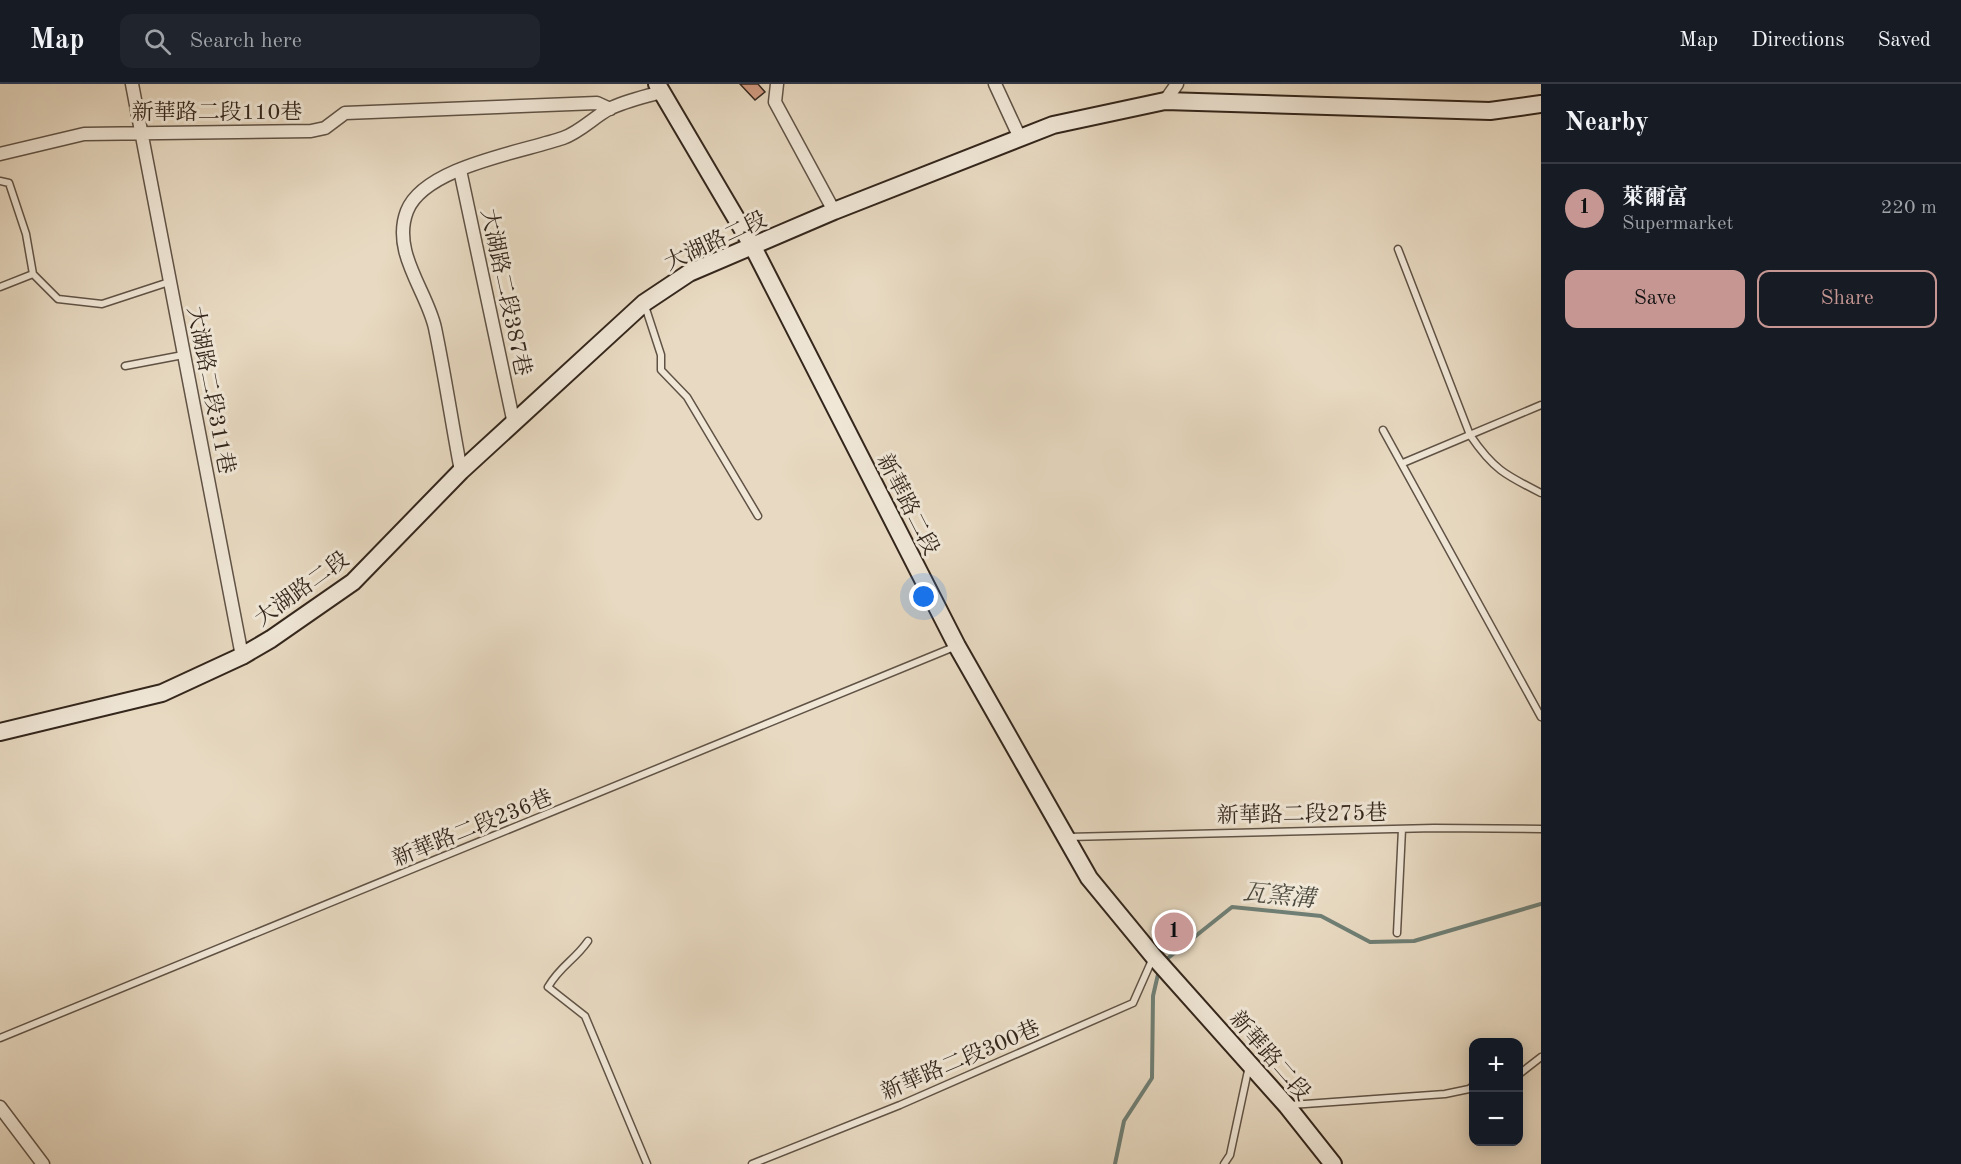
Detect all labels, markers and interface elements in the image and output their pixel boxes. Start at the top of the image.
search box [120,14,540,68]
icon: search [141,25,174,58]
text: Map [30,27,84,55]
text: Search here [189,30,302,52]
text: Map [1679,30,1718,51]
text: Directions [1751,30,1845,51]
text: Saved [1878,30,1931,51]
street label: 新華路二段110巷 [132,100,302,124]
text: Nearby [1565,110,1649,136]
text: 萊爾富 [1622,187,1688,209]
text: 1 [1579,198,1590,218]
text: 220 m [1881,198,1937,218]
street label: 大湖路二段387巷 [477,206,535,378]
street label: 大湖路二段 [660,207,770,275]
text: Supermarket [1622,214,1733,234]
button: Save [1565,270,1745,328]
button: Share [1757,270,1937,328]
street label: 大湖路二段311巷 [183,304,239,476]
street label: 新華路二段 [872,450,944,559]
street label: 大湖路二段 [250,547,353,631]
your location [909,582,938,611]
street label: 新華路二段236巷 [389,785,556,871]
street label: 新華路二段275巷 [1217,801,1387,827]
water label: 瓦窯溝 [1242,878,1320,913]
pin: 1 [1154,910,1194,954]
street label: 新華路二段 [1225,1006,1315,1105]
street label: 新華路二段300巷 [877,1016,1043,1104]
map controls [1469,1038,1523,1146]
button: + [1469,1038,1523,1092]
button: − [1469,1092,1523,1146]

